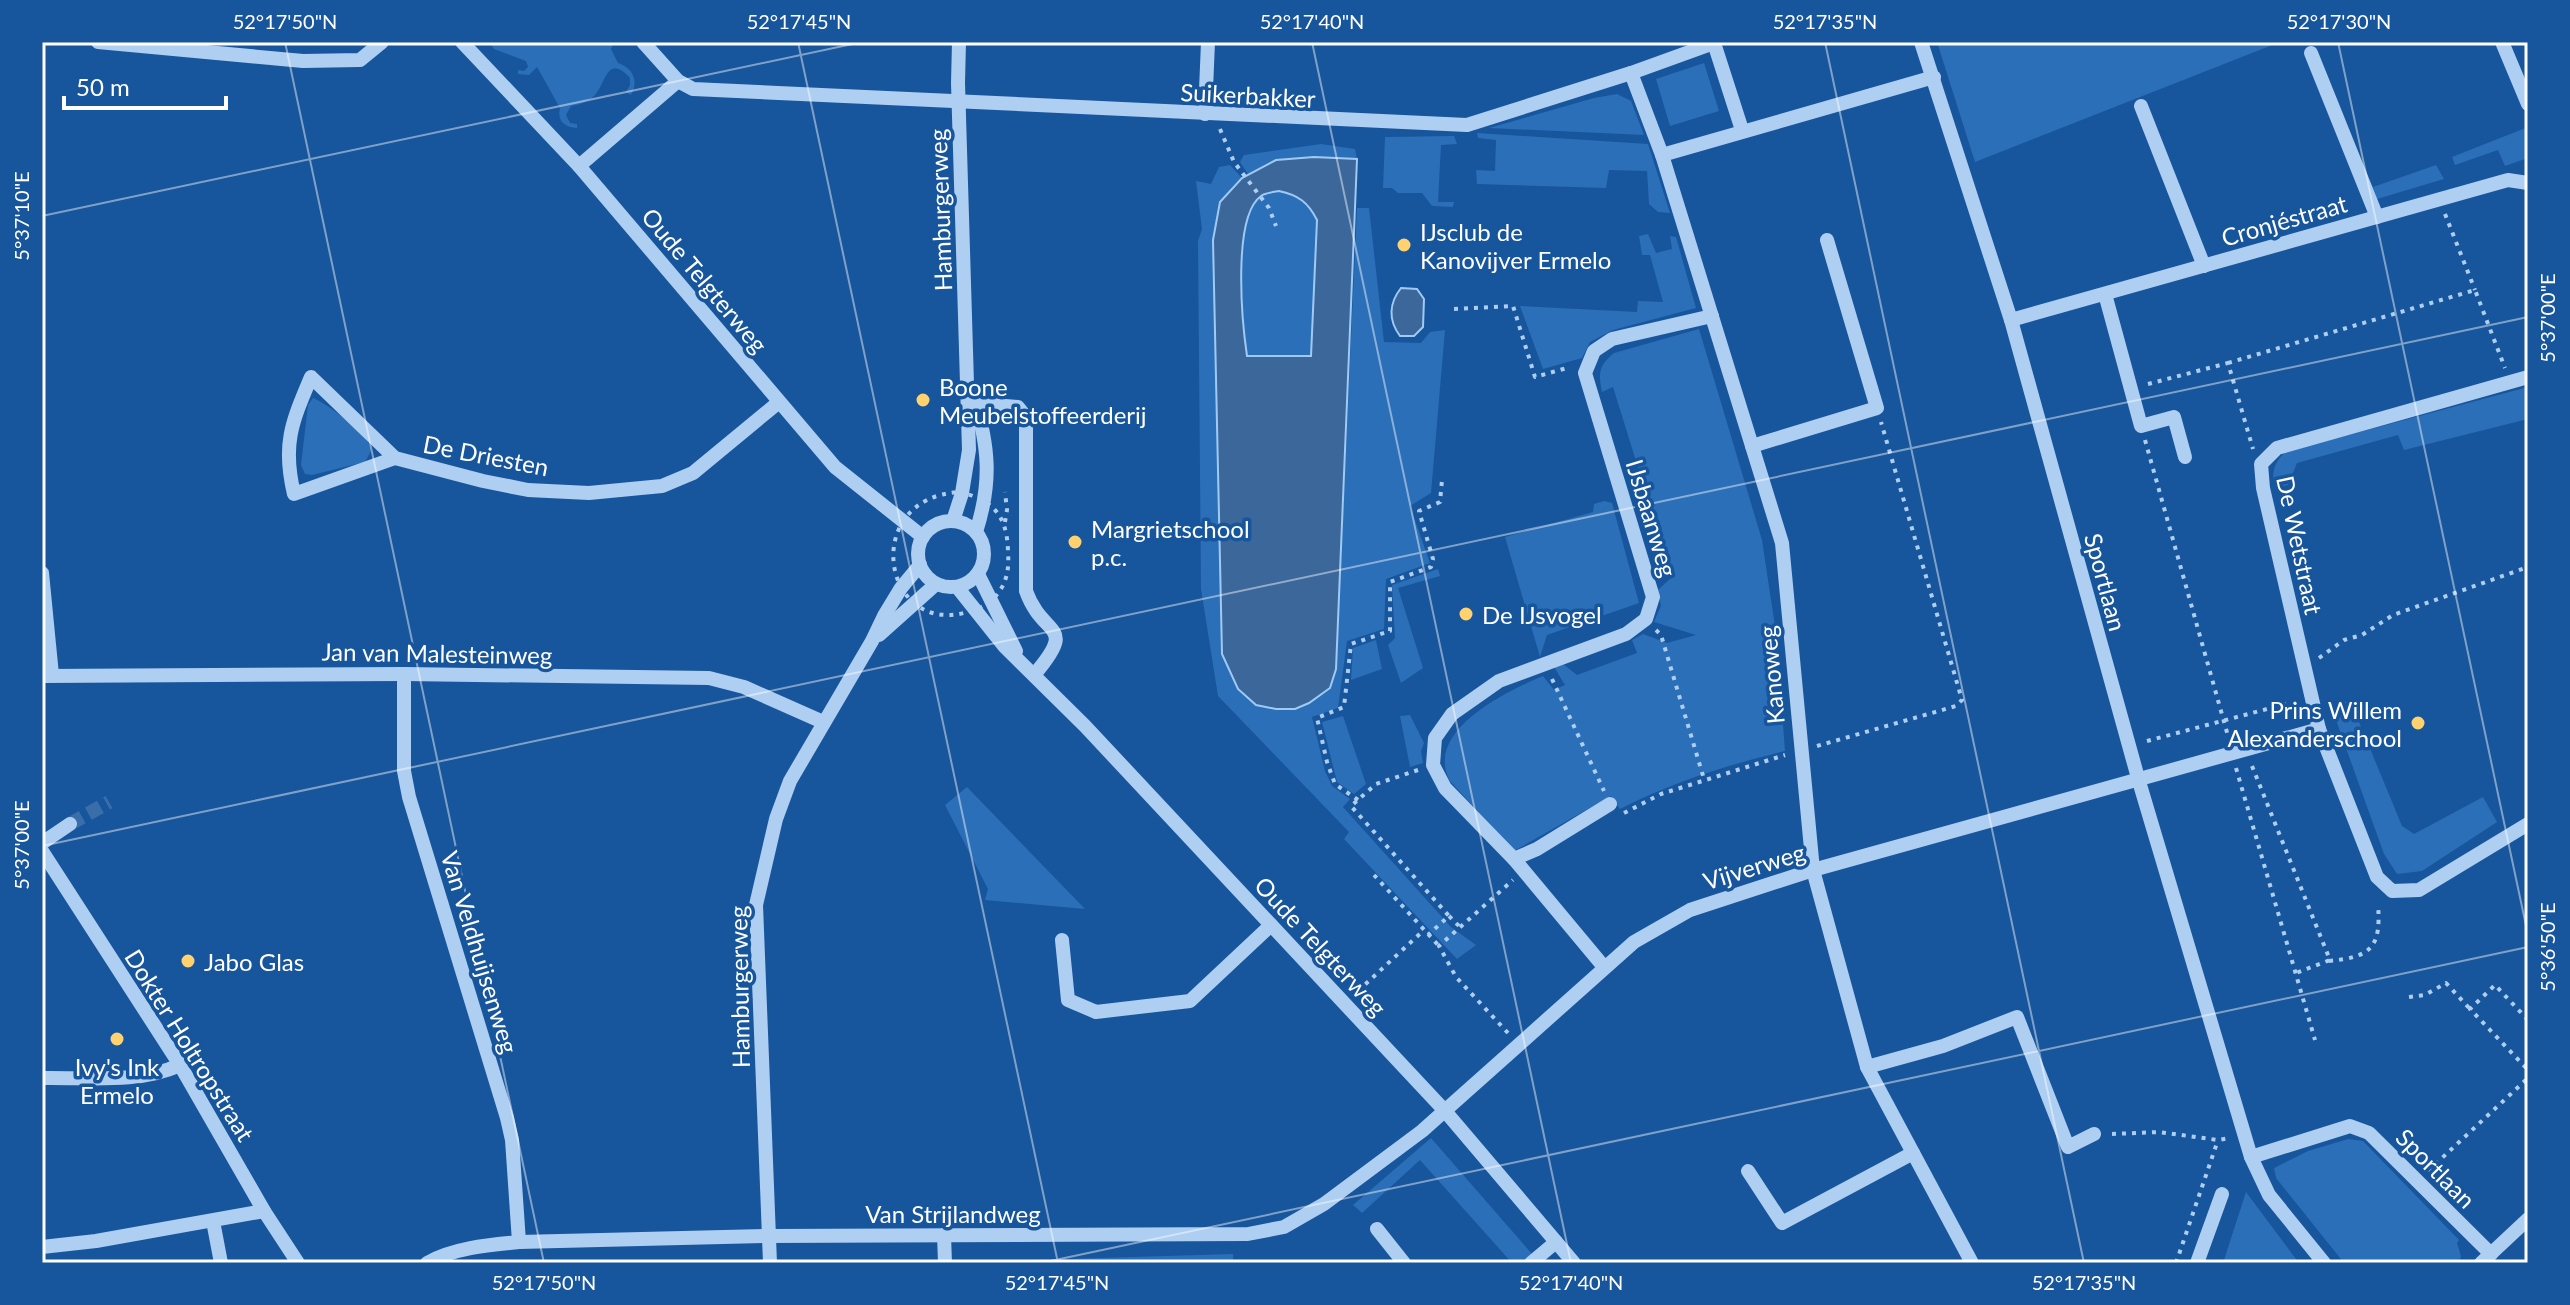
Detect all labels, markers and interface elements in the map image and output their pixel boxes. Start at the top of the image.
text: 52°17'50"N [233,9,337,33]
text: 52°17'45"N [747,9,851,33]
text: 52°17'40"N [1260,9,1364,33]
text: 52°17'35"N [1773,9,1877,33]
text: 52°17'30"N [2287,9,2391,33]
scale bar [64,60,226,110]
text: 50 m [76,72,130,101]
street label: Suikerbakker [1180,77,1317,113]
street label: Hamburgerweg [923,128,957,292]
text: 5°37'10"E [9,171,33,261]
street label: Cronjéstraat [2218,188,2351,252]
street label: Oude Telgterweg [636,202,774,358]
place label: IJsclub de Kanovijver Ermelo [1420,217,1611,274]
marker: IJsclub de Kanovijver Ermelo [1395,236,1413,254]
text: 5°37'00"E [2535,273,2559,363]
place label: Boone Meubelstoffeerderij [939,372,1147,429]
marker: Boone Meubelstoffeerderij [914,391,932,409]
street label: De Driesten [421,429,551,481]
street label: IJsbaanweg [1620,456,1684,580]
street label: De Wetstraat [2271,473,2329,617]
place label: Margrietschool p.c. [1091,514,1250,571]
street label: Sportlaan [2079,530,2133,634]
marker: Margrietschool p.c. [1066,533,1084,551]
place label: De IJsvogel [1482,600,1602,629]
marker: De IJsvogel [1457,605,1475,623]
street label: Kanoweg [1752,625,1790,725]
street label: Jan van Malesteinweg [321,636,553,670]
place label: Prins Willem Alexanderschool [2227,695,2402,752]
marker: Prins Willem Alexanderschool [2409,714,2427,732]
text: 5°37'00"E [9,800,33,890]
street label: Vijverweg [1700,837,1808,895]
street label: Van Veldhuijsenweg [435,847,525,1057]
street label: Oude Telgterweg [1249,870,1393,1022]
text: 5°36'50"E [2535,902,2559,992]
street label: Hamburgerweg [723,906,755,1068]
street label: Dokter Holtropstraat [119,944,261,1146]
place label: Jabo Glas [204,947,304,976]
marker: Jabo Glas [179,952,197,970]
marker: Ivy's Ink Ermelo [108,1030,126,1048]
place label: Ivy's Ink Ermelo [75,1052,160,1109]
street label: Sportlaan [2390,1122,2482,1214]
street label: Van Strijlandweg [865,1199,1041,1228]
text: 52°17'50"N [492,1270,596,1294]
text: 52°17'45"N [1005,1270,1109,1294]
text: 52°17'40"N [1519,1270,1623,1294]
text: 52°17'35"N [2032,1270,2136,1294]

